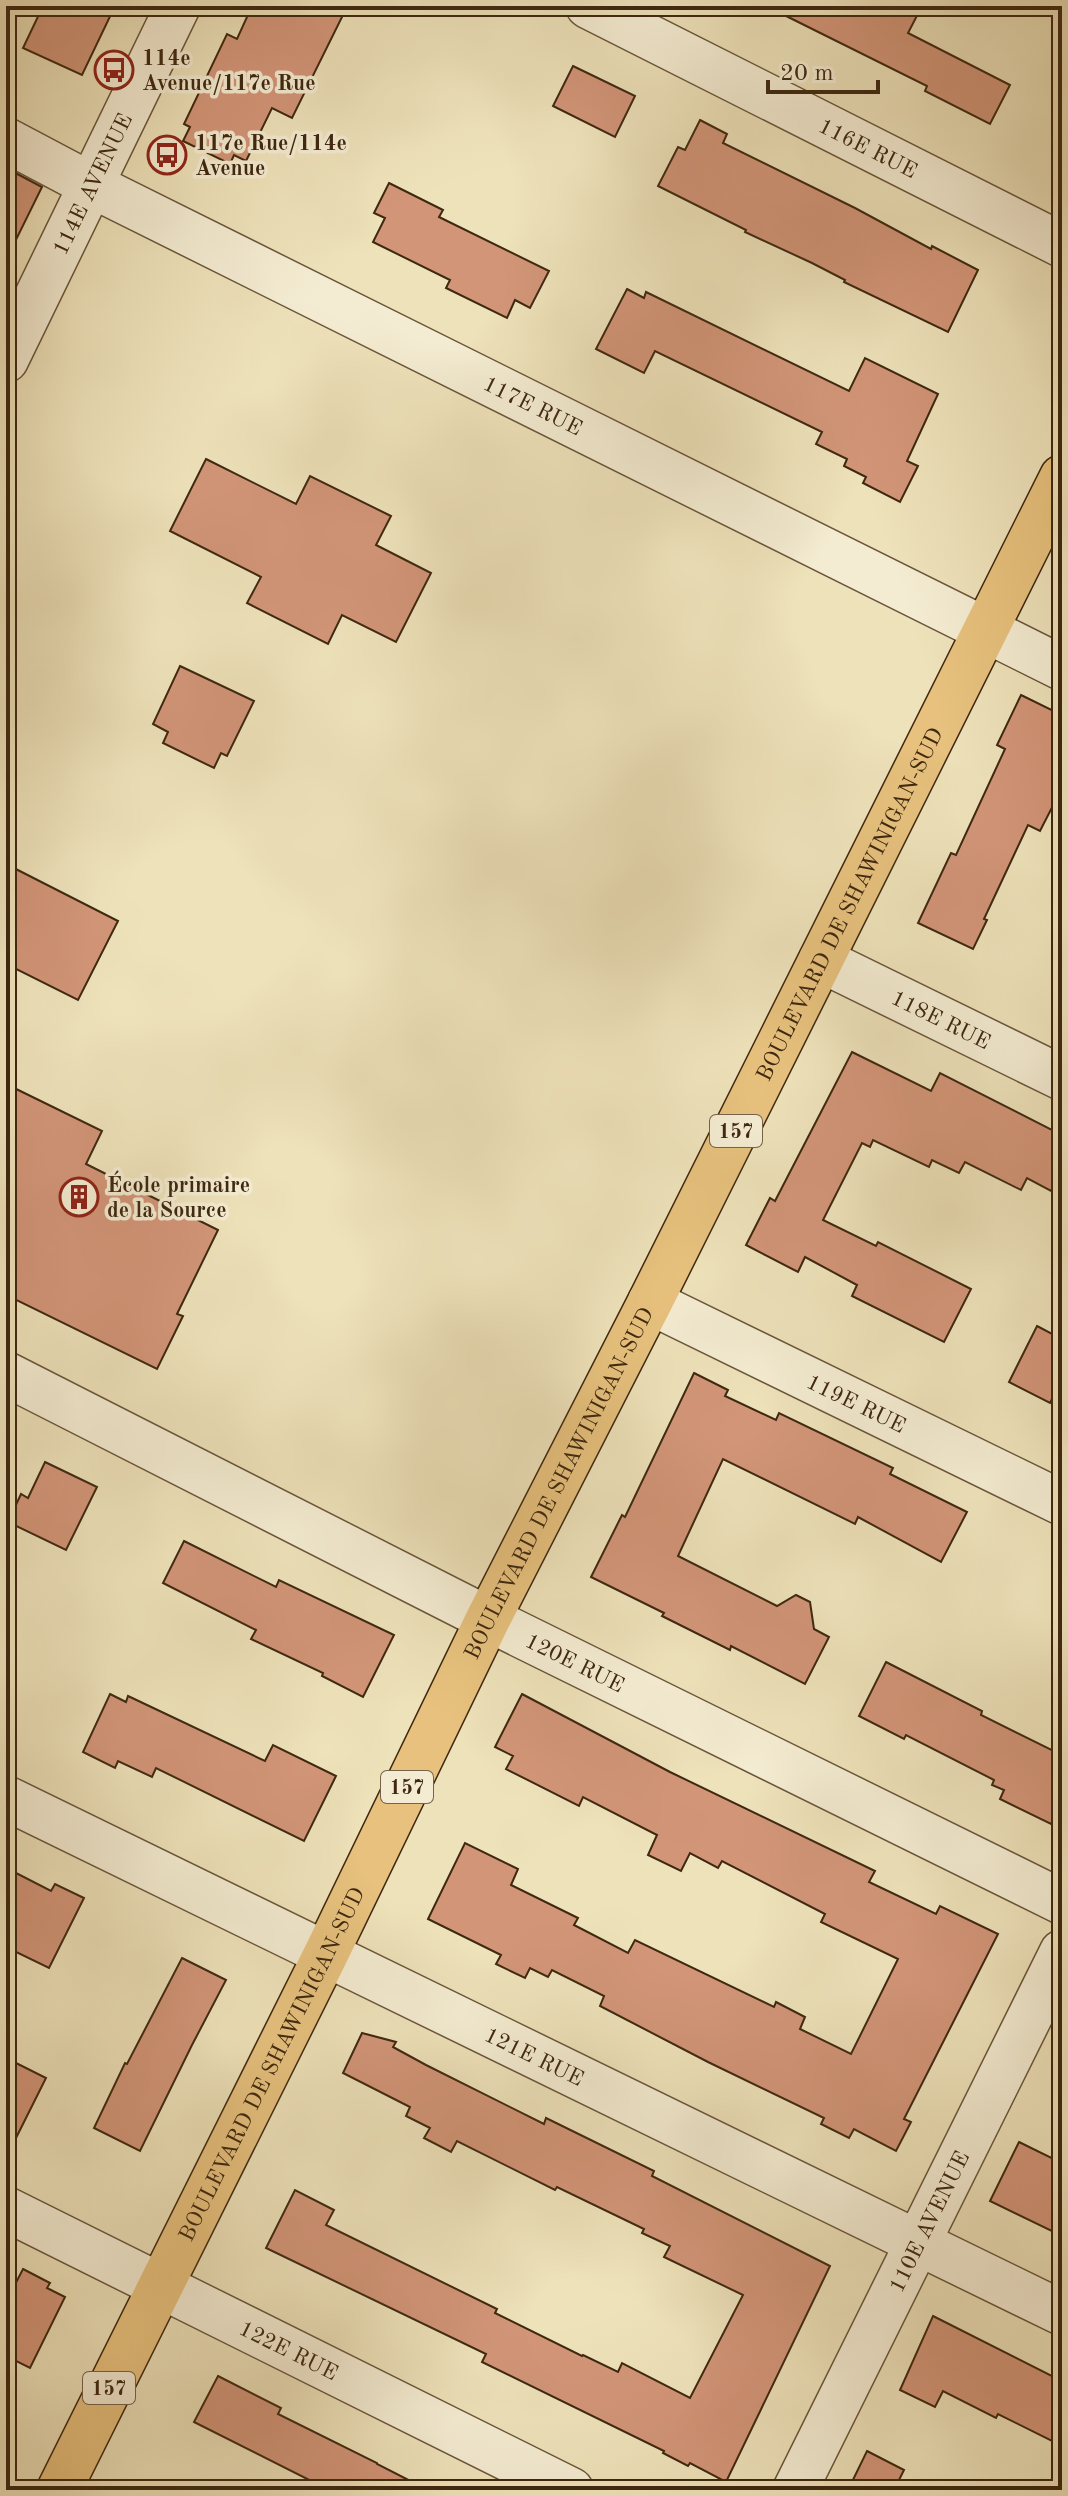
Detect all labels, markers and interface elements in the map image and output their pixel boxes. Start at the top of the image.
scale bar [768,44,878,94]
place label: 114e Avenue/117e Rue [142,48,316,95]
bus stop icon: 114e Avenue/117e Rue [93,49,135,91]
text: 20 m [780,62,834,86]
street label: 114E AVENUE [50,110,137,259]
street label: 116E RUE [815,115,920,183]
place label: 117e Rue/114e Avenue [195,133,347,180]
bus stop icon: 117e Rue/114e Avenue [146,134,188,176]
street label: 117E RUE [479,373,585,440]
street label: BOULEVARD DE SHAWINIGAN-SUD [753,725,948,1085]
street label: 118E RUE [888,987,993,1054]
road number: 157 [710,1115,762,1147]
place label: École primaire de la Source [107,1170,250,1222]
building icon: École primaire de la Source [58,1176,100,1218]
street label: BOULEVARD DE SHAWINIGAN-SUD [461,1304,658,1663]
street label: 119E RUE [803,1371,909,1438]
street label: 120E RUE [522,1630,627,1697]
road number: 157 [381,1771,433,1803]
street label: BOULEVARD DE SHAWINIGAN-SUD [176,1884,370,2245]
street label: 121E RUE [481,2024,587,2091]
street label: 110E AVENUE [886,2148,974,2296]
street label: 122E RUE [235,2318,341,2385]
road number: 157 [83,2372,135,2404]

